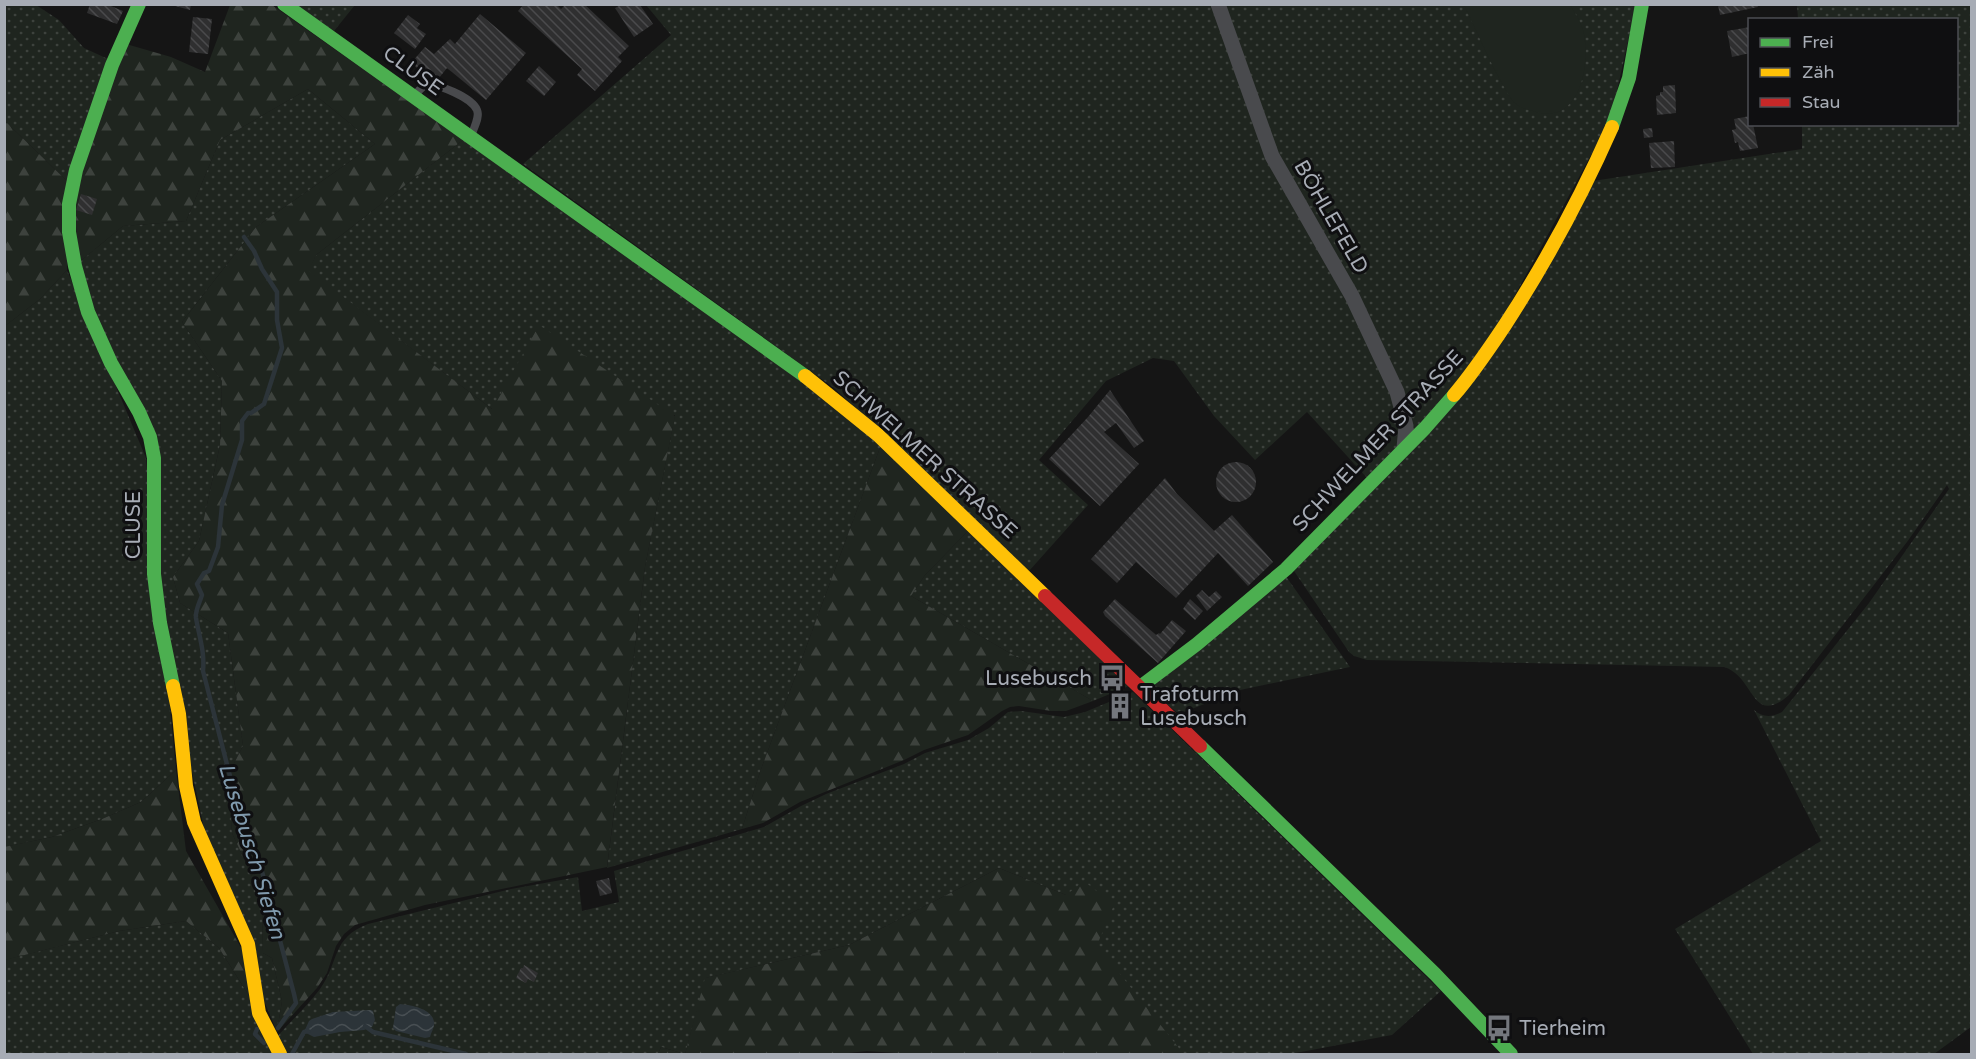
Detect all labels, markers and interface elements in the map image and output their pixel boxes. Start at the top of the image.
legend [1748,18,1958,126]
text: Frei [1802,31,1834,53]
street label: CLUSE [378,41,448,101]
text: Zäh [1802,61,1835,83]
text: Stau [1802,91,1841,113]
street label: BÖHLEFELD [1288,156,1374,278]
street label: SCHWELMER STRASSE [1287,345,1469,537]
street label: SCHWELMER STRASSE [828,366,1022,544]
street label: CLUSE [121,491,146,559]
bus stop icon: Lusebusch [1097,663,1127,693]
place label: Lusebusch [985,666,1092,691]
place label: Trafoturm Lusebusch [1140,682,1247,731]
building icon: Trafoturm Lusebusch [1105,691,1135,721]
water label: Lusebusch Siefen [213,760,291,943]
bus stop icon: Tierheim [1484,1013,1514,1043]
place label: Tierheim [1519,1016,1606,1041]

